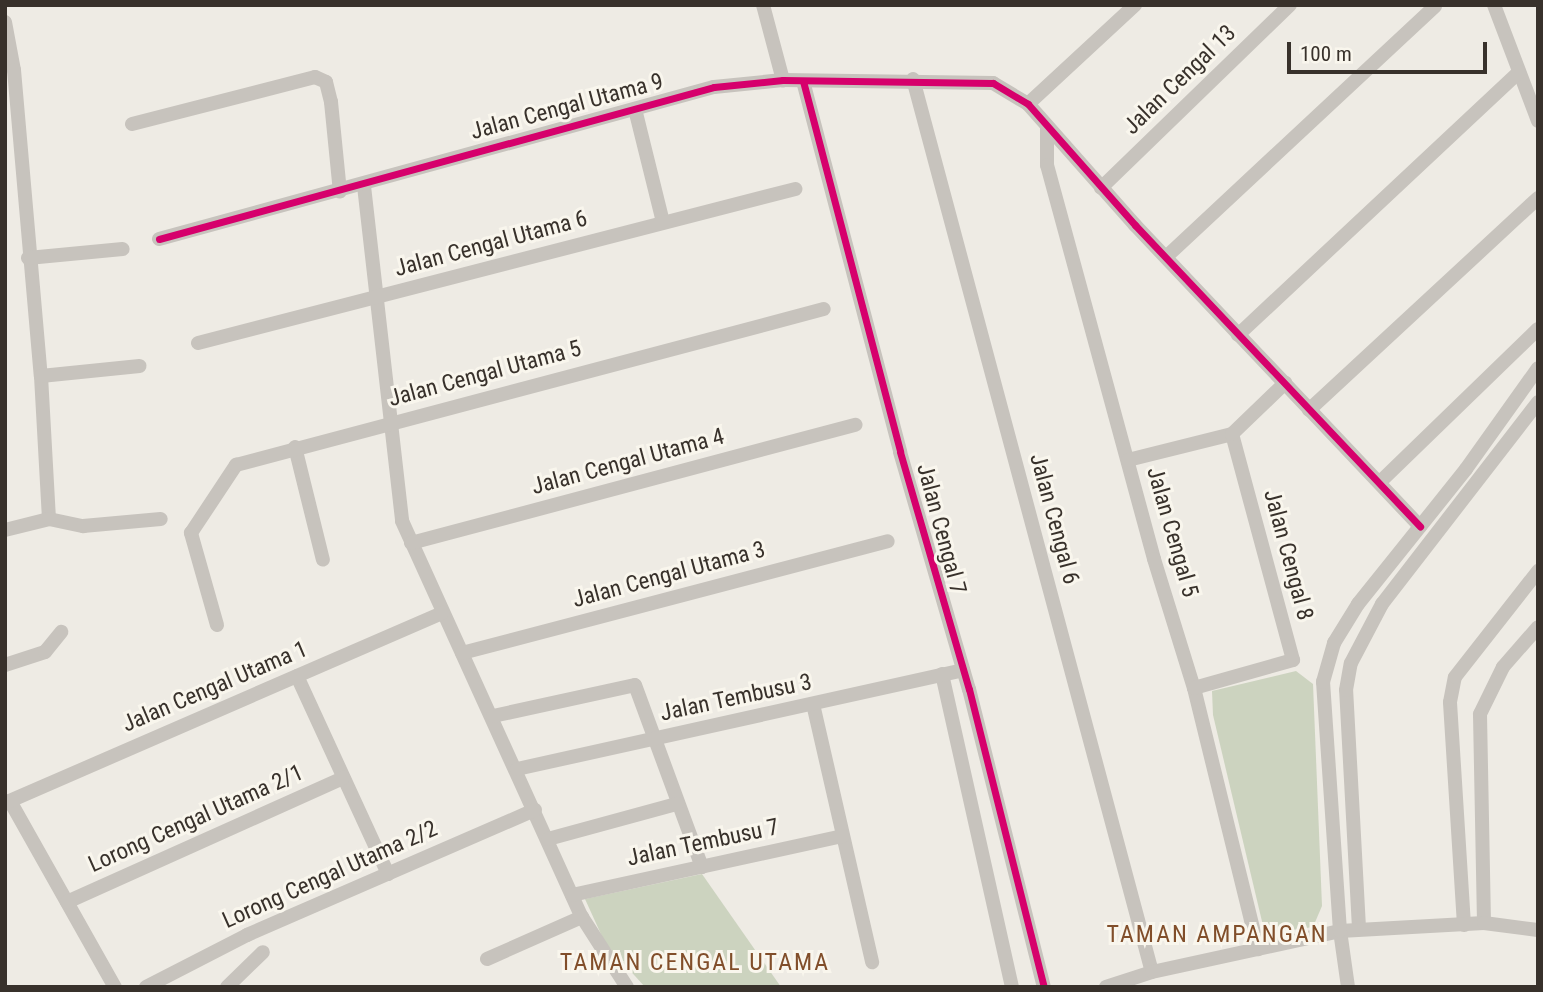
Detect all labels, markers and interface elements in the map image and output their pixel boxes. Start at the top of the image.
street label: Jalan Cengal 13 [1118,20,1242,140]
scale bar [1291,28,1490,72]
text: 100 m [1300,42,1352,66]
street label: Jalan Cengal Utama 9 [468,68,666,146]
street label: Jalan Cengal Utama 6 [392,205,590,283]
street label: Jalan Cengal Utama 5 [386,335,584,413]
street label: Jalan Cengal Utama 4 [529,423,727,501]
street label: Jalan Cengal 6 [1023,451,1085,587]
street label: Jalan Cengal 7 [910,461,972,597]
street label: Jalan Cengal 5 [1140,464,1204,600]
street label: Jalan Cengal 8 [1257,487,1319,623]
street label: Jalan Cengal Utama 3 [570,536,768,614]
street label: Jalan Cengal Utama 1 [118,636,312,738]
street label: Jalan Tembusu 3 [658,668,814,728]
street label: Lorong Cengal Utama 2/1 [84,759,308,879]
street label: Jalan Tembusu 7 [625,813,781,873]
street label: Lorong Cengal Utama 2/2 [218,815,442,935]
district label: TAMAN AMPANGAN [1108,921,1326,949]
district label: TAMAN CENGAL UTAMA [562,949,828,977]

